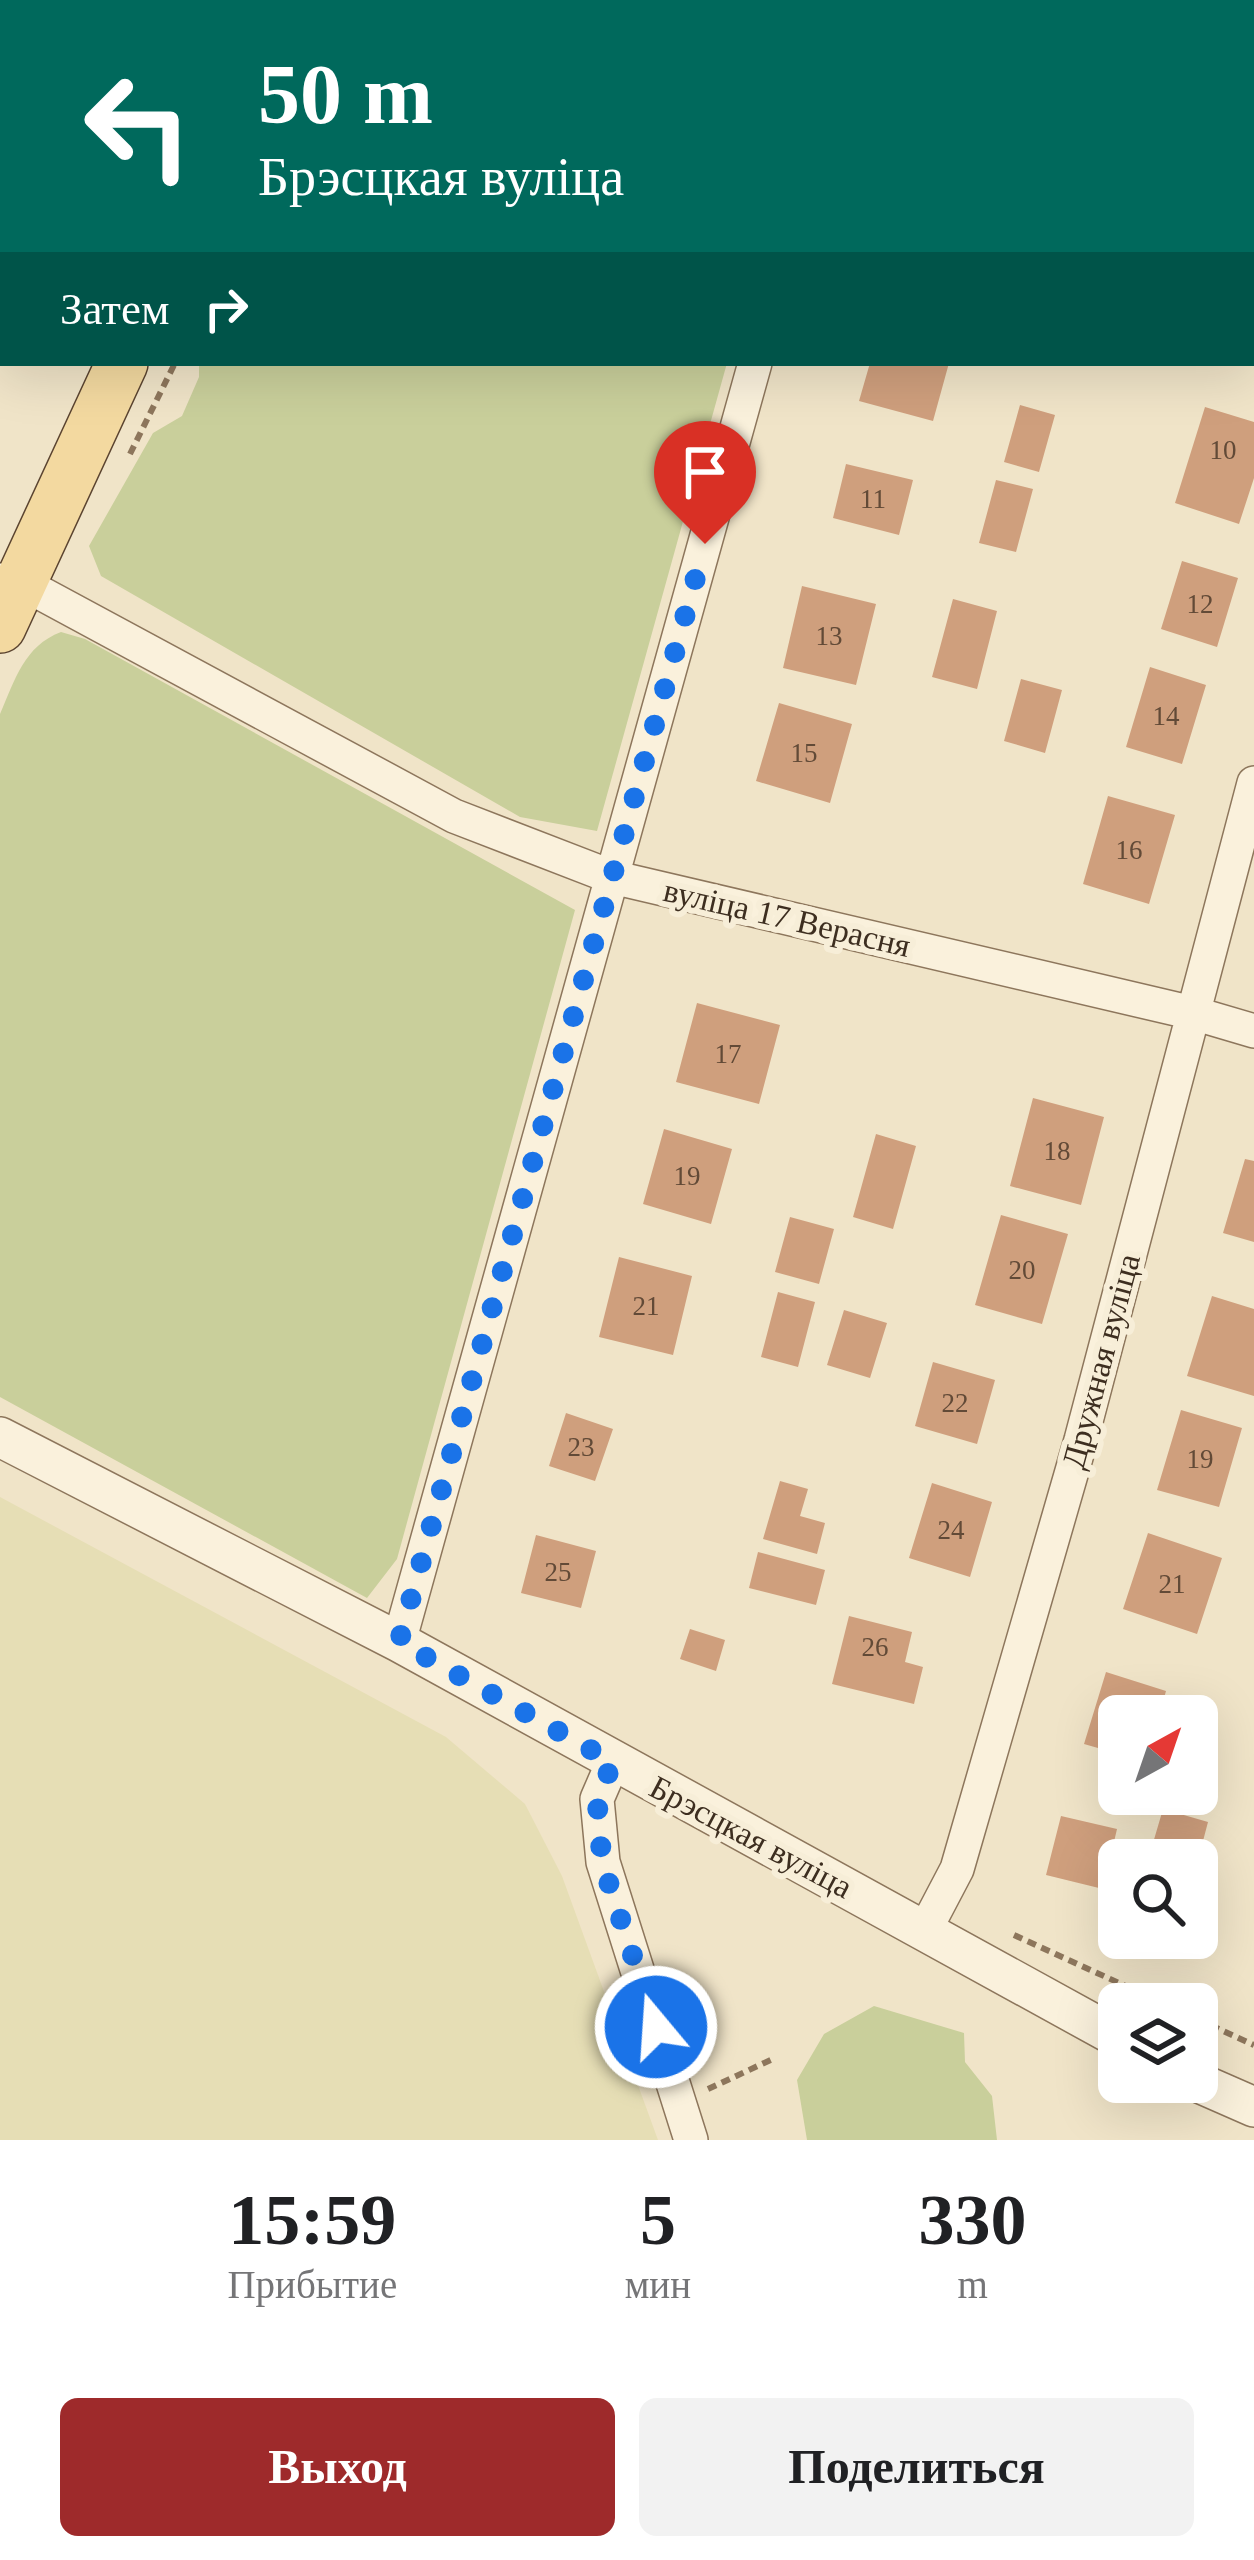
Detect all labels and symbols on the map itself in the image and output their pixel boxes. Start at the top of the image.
pin [654,421,756,544]
house number: 10 [1210,435,1237,465]
house number: 11 [860,484,886,514]
house number: 12 [1187,589,1214,619]
house number: 13 [816,621,843,651]
house number: 14 [1153,701,1180,731]
house number: 15 [791,738,818,768]
house number: 16 [1116,835,1143,865]
street label: вуліца 17 Верасня [660,872,914,964]
house number: 17 [715,1039,742,1069]
house number: 18 [1044,1136,1071,1166]
house number: 19 [674,1161,701,1191]
street label: Дружная вуліца [1055,1249,1147,1472]
house number: 20 [1009,1255,1036,1285]
house number: 21 [633,1291,660,1321]
house number: 22 [942,1388,969,1418]
house number: 23 [568,1432,595,1462]
house number: 19 [1187,1444,1214,1474]
house number: 24 [938,1515,965,1545]
house number: 25 [545,1557,572,1587]
house number: 21 [1159,1569,1186,1599]
house number: 26 [862,1632,889,1662]
north arrow [1098,1695,1218,1815]
street label: Брэсцкая вуліца [644,1769,859,1906]
position arrow [593,1964,719,2090]

